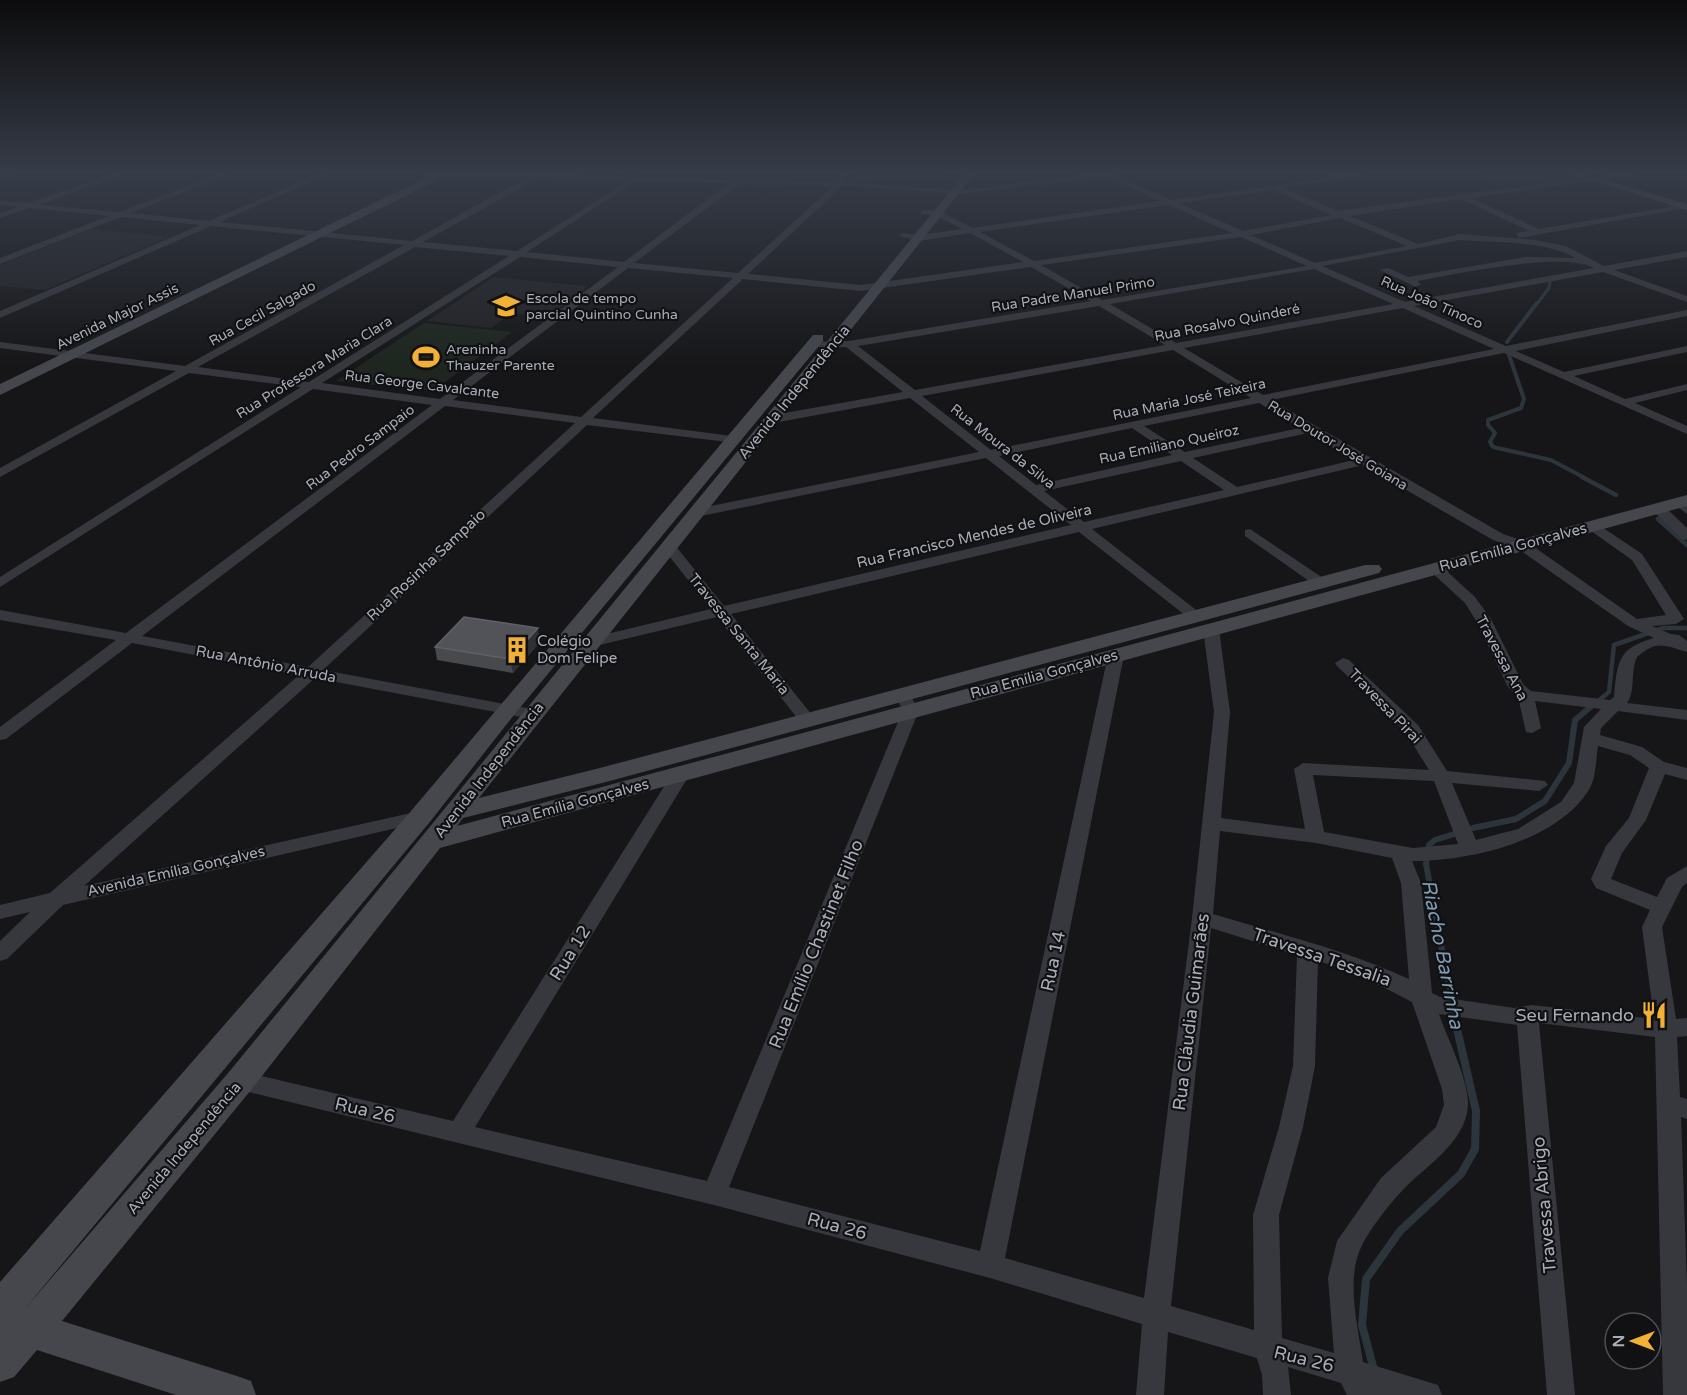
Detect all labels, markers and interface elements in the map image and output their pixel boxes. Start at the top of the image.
street label: Rua João Tinoco [1378,272,1485,333]
street label: Rua Padre Manuel Primo [990,273,1156,316]
street label: Rua Cecil Salgado [206,277,319,350]
street label: Avenida Major Assis [53,279,181,353]
place label: Escola de tempo parcial Quintino Cunha [526,290,678,323]
school or university icon: Escola de tempo parcial Quintino Cunha [491,291,521,321]
street label: Rua Rosalvo Quinderé [1153,300,1301,345]
street label: Rua Professora Maria Clara [233,312,395,422]
street label: Avenida Independência [734,321,854,463]
place label: Areninha Thauzer Parente [446,341,555,374]
sports icon: Areninha Thauzer Parente [411,342,441,372]
street label: Rua George Cavalcante [344,367,500,402]
street label: Rua Maria José Teixeira [1111,375,1267,424]
street label: Rua Doutor José Goiana [1265,397,1411,494]
street label: Rua Moura da Silva [947,400,1058,493]
street label: Rua Pedro Sampaio [303,401,418,494]
street label: Rua Emiliano Queiroz [1098,421,1241,468]
street label: Rua Francisco Mendes de Oliveira [855,500,1093,572]
street label: Rua Rosinha Sampaio [363,505,489,625]
street label: Rua Emília Gonçalves [1437,519,1589,575]
street label: Travessa Santa Maria [685,570,793,698]
street label: Travessa Ana [1472,612,1532,704]
place label: Colégio Dom Felipe [537,632,617,667]
building icon: Colégio Dom Felipe [502,635,532,665]
street label: Rua Antônio Arruda [194,642,338,686]
street label: Rua Emília Gonçalves [968,646,1120,702]
street label: Travessa Pirai [1345,665,1425,747]
street label: Avenida Independência [430,699,548,841]
street label: Rua Emília Gonçalves [499,775,651,831]
street label: Rua Emílio Chastinet Filho [764,836,868,1052]
street label: Avenida Emília Gonçalves [85,842,267,900]
water label: Riacho Barrinha [1416,877,1468,1032]
street label: Rua Cláudia Guimarães [1168,912,1214,1112]
street label: Rua 12 [544,921,596,985]
street label: Travessa Tessalia [1250,923,1394,991]
street label: Rua 14 [1036,929,1070,993]
restaurant icon: Seu Fernando [1639,1000,1669,1030]
place label: Seu Fernando [1515,1004,1634,1026]
street label: Avenida Independência [123,1078,245,1218]
street label: Rua 26 [333,1092,397,1128]
street label: Travessa Abrigo [1527,1136,1561,1274]
street label: Rua 26 [805,1207,869,1245]
north arrow [1603,1311,1663,1371]
text: N [1609,1335,1629,1347]
street label: Rua 26 [1272,1341,1336,1377]

